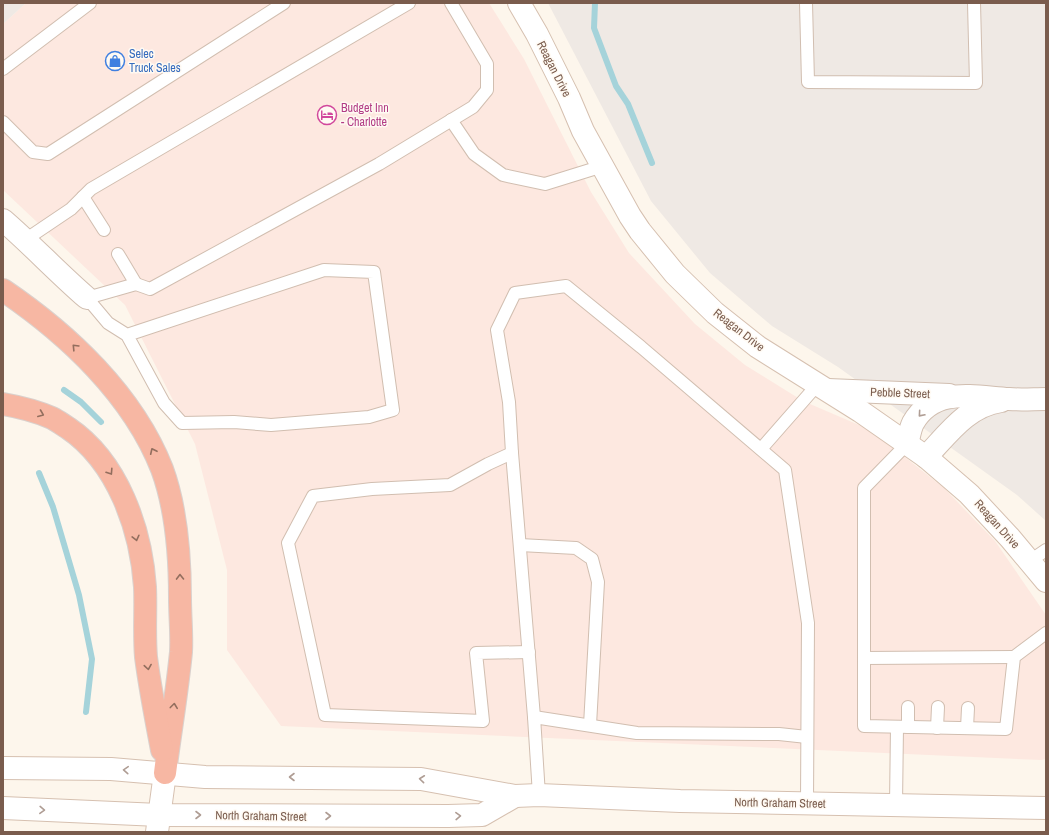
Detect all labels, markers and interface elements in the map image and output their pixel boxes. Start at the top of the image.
street label: Reagan Drive [533,38,575,100]
place label: Selec Truck Sales [129,46,181,76]
shop icon: Selec Truck Sales [104,50,126,72]
place label: Budget Inn - Charlotte [341,100,389,130]
hotel icon: Budget Inn - Charlotte [316,104,338,126]
street label: Reagan Drive [710,305,768,355]
one-way arrow [72,344,80,352]
street label: Pebble Street [870,384,930,402]
one-way arrow [37,409,44,417]
one-way arrow [918,409,925,416]
one-way arrow [150,447,158,455]
one-way arrow [105,468,113,475]
street label: Reagan Drive [971,496,1023,552]
one-way arrow [132,535,140,542]
one-way arrow [176,574,184,580]
one-way arrow [143,664,152,670]
one-way arrow [169,703,178,709]
one-way arrow [123,765,129,774]
one-way arrow [289,773,295,782]
one-way arrow [419,775,425,784]
street label: North Graham Street [734,794,826,812]
one-way arrow [39,806,45,814]
street label: North Graham Street [215,807,307,825]
one-way arrow [195,811,201,819]
one-way arrow [455,811,461,820]
one-way arrow [325,812,331,820]

